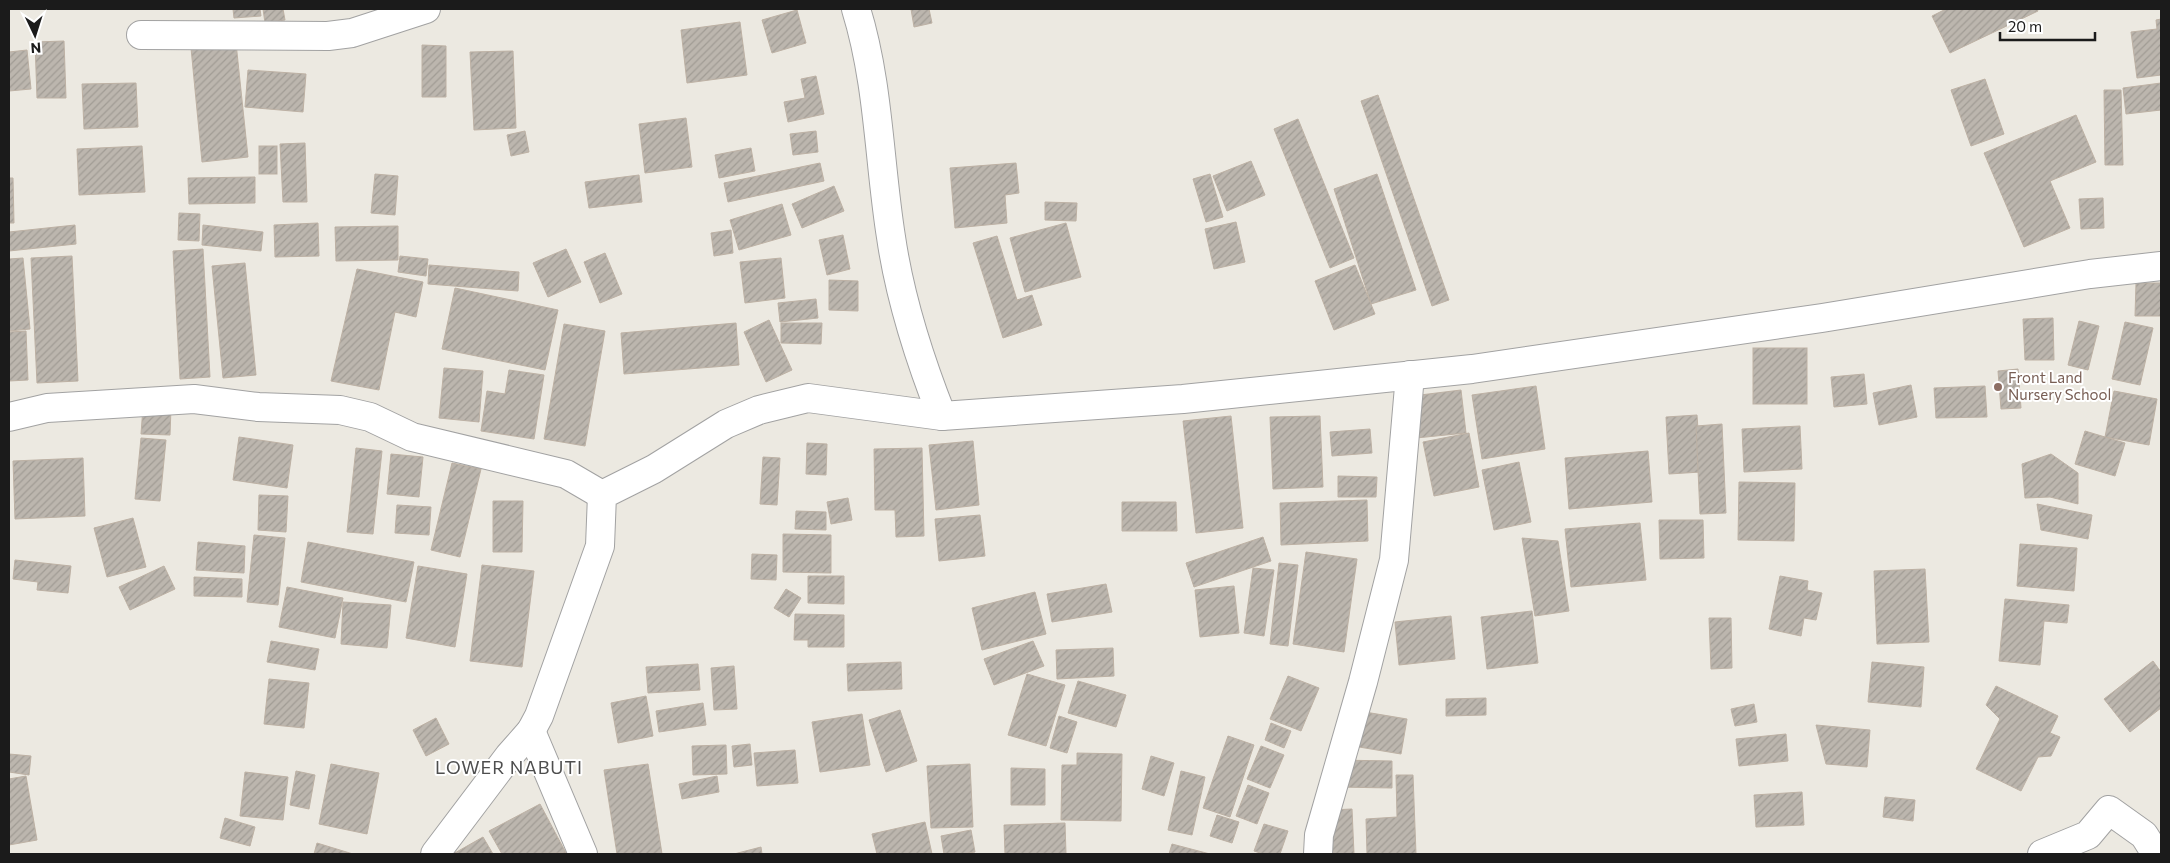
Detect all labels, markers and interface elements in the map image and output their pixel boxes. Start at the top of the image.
north arrow [10,10,60,60]
scale bar [2000,10,2095,42]
text: 20 m [2008,17,2042,35]
text: N [30,40,42,57]
place label: Front Land Nursery School [2008,368,2111,403]
marker: Front Land Nursery School [1992,381,2004,393]
district label: LOWER NABUTI [435,756,583,778]

